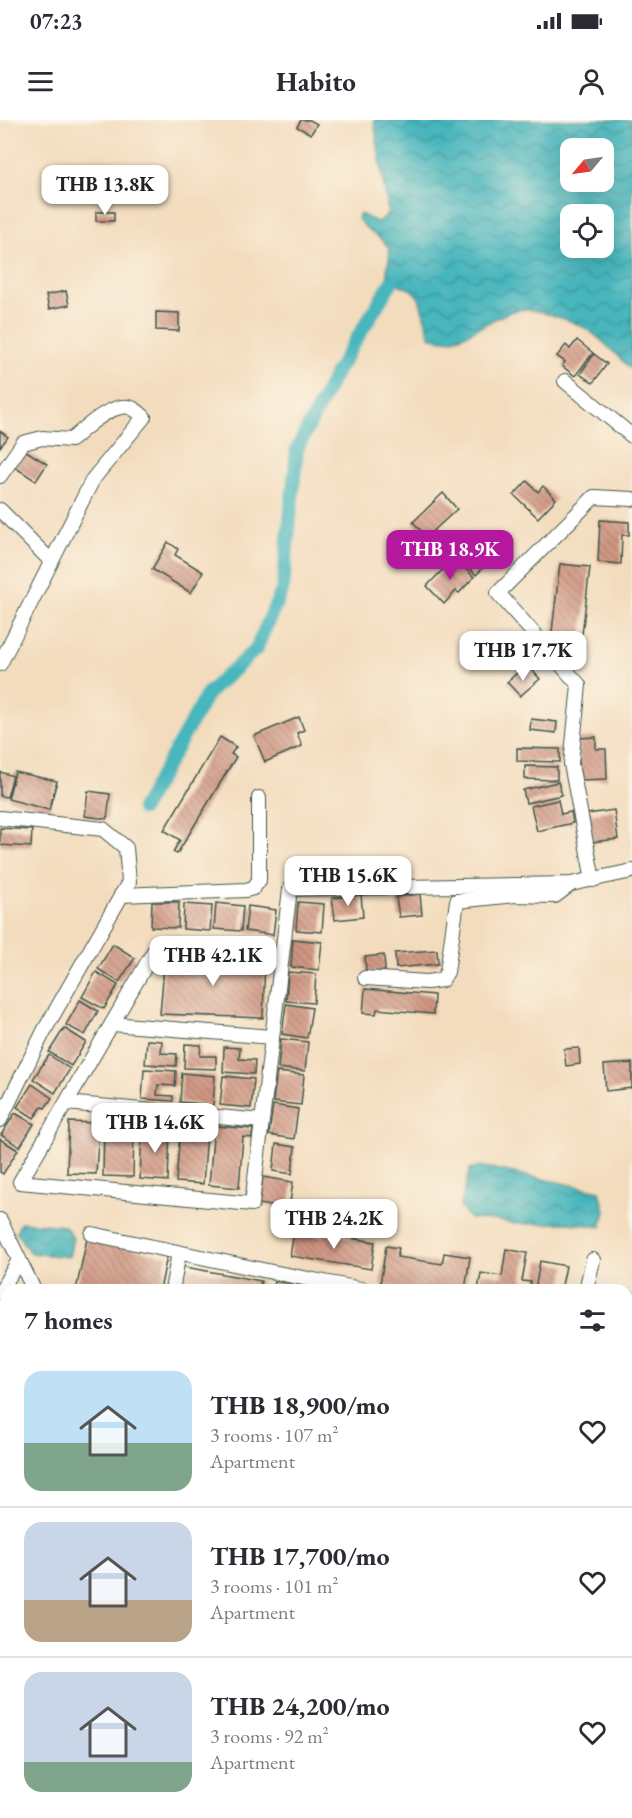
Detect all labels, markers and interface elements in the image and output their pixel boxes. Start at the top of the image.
text: 07:23 [30,7,83,36]
text: Habito [276,64,356,99]
icon: menu [24,65,57,98]
icon: person [575,65,608,98]
north arrow [560,138,614,192]
map controls [560,138,614,258]
pin: THB 13.8K [36,165,174,216]
text: THB 13.8K [55,171,155,197]
button: locate [560,204,614,258]
pin: THB 18.9K [381,530,519,581]
text: THB 18.9K [400,536,500,562]
pin: THB 17.7K [454,631,592,682]
text: THB 17.7K [473,637,573,663]
pin: THB 15.6K [279,856,417,907]
text: THB 15.6K [298,862,398,888]
pin: THB 42.1K [144,936,282,987]
text: THB 42.1K [163,942,263,968]
pin: THB 14.6K [86,1103,224,1154]
text: THB 14.6K [105,1109,205,1135]
pin: THB 24.2K [265,1199,403,1250]
text: THB 24.2K [284,1205,384,1231]
text: 7 homes [24,1303,113,1337]
icon: filters [576,1304,609,1337]
text: THB 18,900/mo [210,1388,390,1422]
icon: home [72,1395,144,1467]
icon: heart [576,1415,609,1448]
text: 3 rooms · 107 m² [210,1422,338,1448]
text: Apartment [210,1448,295,1474]
text: THB 17,700/mo [210,1539,390,1573]
icon: home [72,1546,144,1618]
icon: heart [576,1566,609,1599]
text: 3 rooms · 101 m² [210,1573,338,1599]
text: Apartment [210,1599,295,1625]
text: THB 24,200/mo [210,1689,390,1723]
icon: home [72,1696,144,1768]
icon: heart [576,1716,609,1749]
text: 3 rooms · 92 m² [210,1723,329,1749]
text: Apartment [210,1749,295,1775]

